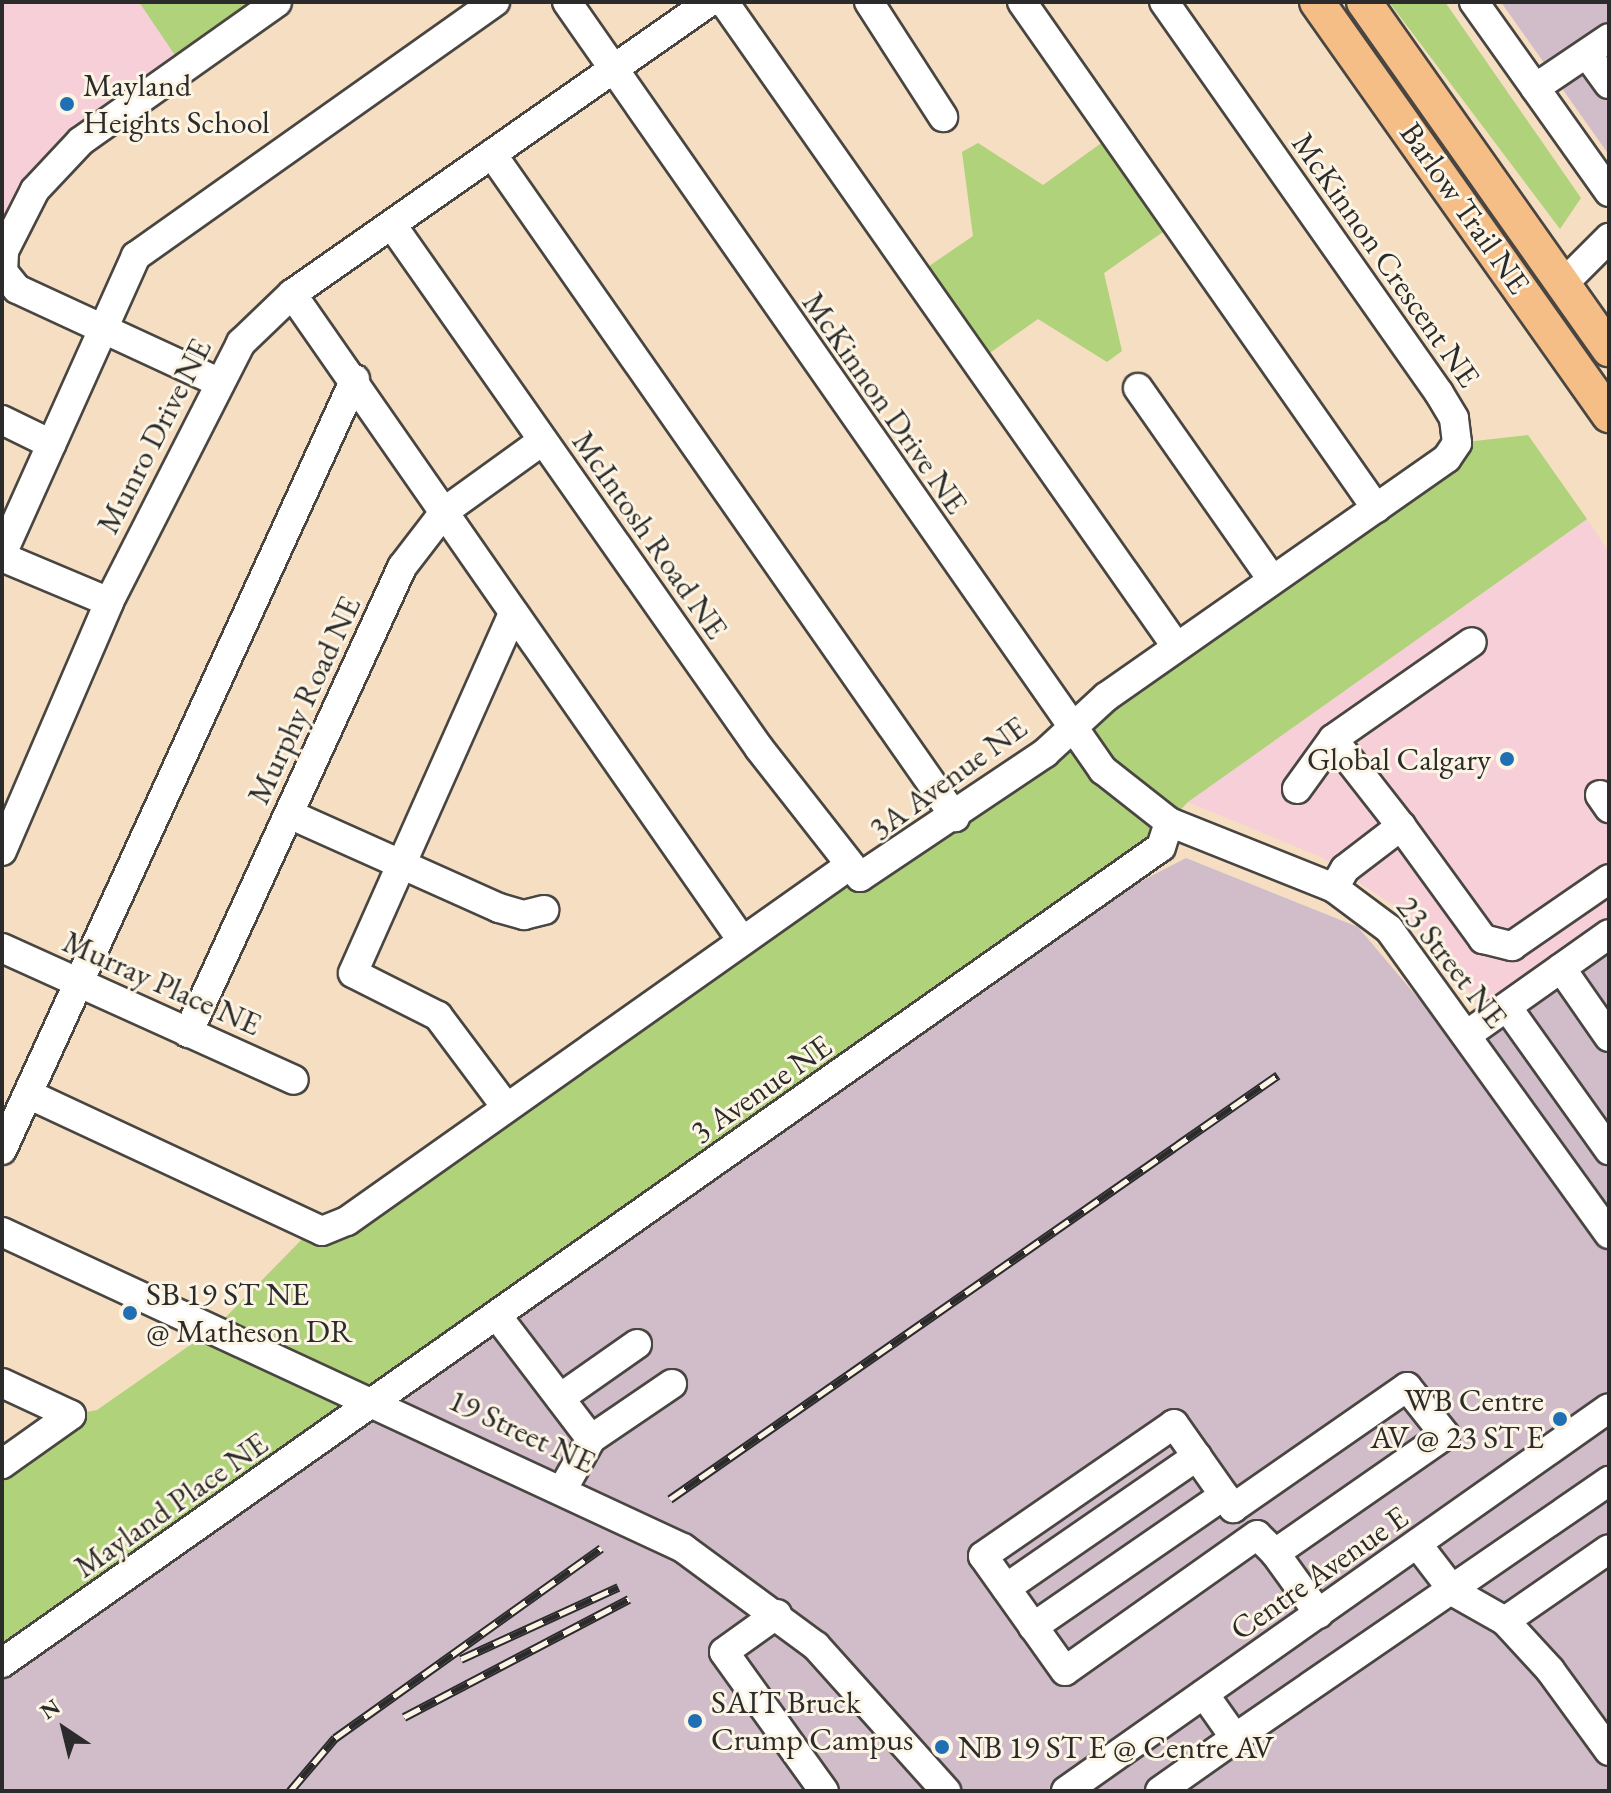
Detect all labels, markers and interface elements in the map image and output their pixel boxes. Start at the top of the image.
place label: Mayland Heights School [83,67,270,142]
marker: Mayland Heights School [58,95,76,113]
street label: Barlow Trail NE [1392,115,1538,301]
street label: McKinnon Crescent NE [1284,125,1488,395]
street label: McKinnon Drive NE [794,285,976,521]
street label: Munro Drive NE [88,332,220,540]
street label: McIntosh Road NE [564,424,736,646]
street label: Murphy Road NE [239,590,369,810]
street label: 3A Avenue NE [862,708,1034,848]
place label: Global Calgary [1307,740,1491,778]
marker: Global Calgary [1498,750,1516,768]
street label: 23 Street NE [1388,888,1516,1036]
street label: Murray Place NE [57,922,267,1044]
street label: 3 Avenue NE [683,1026,839,1152]
place label: SB 19 ST NE @ Matheson DR [146,1276,353,1351]
marker: SB 19 ST NE @ Matheson DR [121,1304,139,1322]
street label: 19 Street NE [443,1380,601,1482]
place label: WB Centre AV @ 23 ST E [1370,1382,1544,1457]
marker: WB Centre AV @ 23 ST E [1551,1410,1569,1428]
street label: Mayland Place NE [67,1424,275,1586]
street label: Centre Avenue E [1223,1498,1415,1648]
place label: SAIT Bruck Crump Campus [711,1684,913,1759]
north arrow [24,1689,104,1769]
text: N [34,1692,66,1726]
marker: SAIT Bruck Crump Campus [686,1712,704,1730]
place label: NB 19 ST E @ Centre AV [958,1728,1274,1766]
marker: NB 19 ST E @ Centre AV [933,1738,951,1756]

